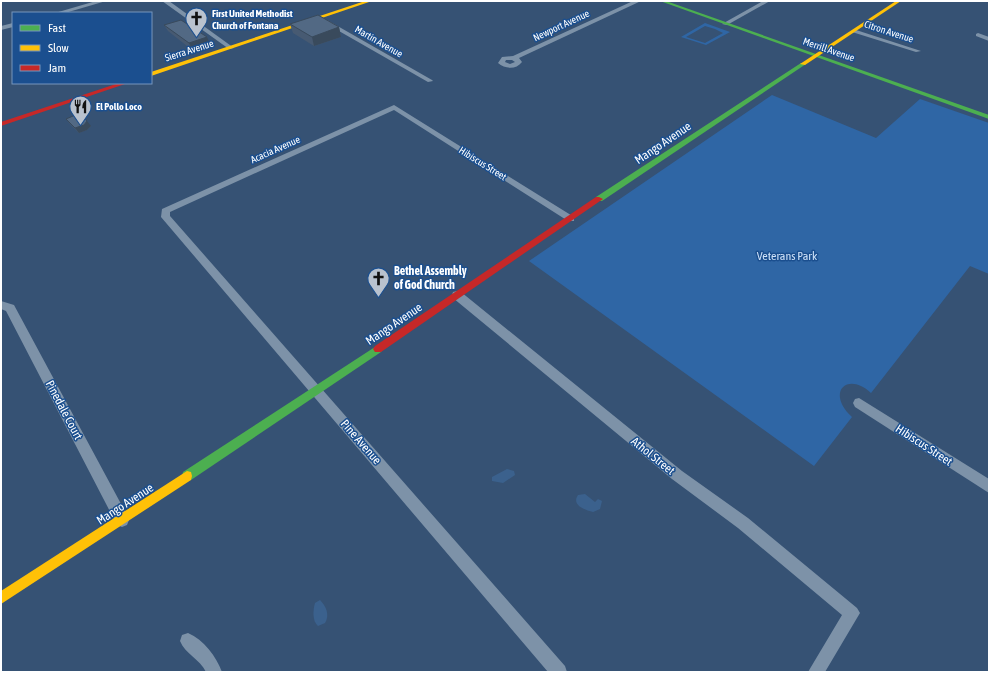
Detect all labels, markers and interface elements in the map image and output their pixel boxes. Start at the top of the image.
church icon: First United Methodist Church of Fontana [183,6,209,39]
street label: Newport Avenue [531,7,591,43]
place label: First United Methodist Church of Fontana [212,8,293,31]
legend [12,12,152,84]
street label: Citron Avenue [863,18,915,45]
text: Fast [48,21,66,35]
street label: Martin Avenue [353,23,405,60]
street label: Merrill Avenue [802,36,856,64]
street label: Sierra Avenue [163,37,215,64]
text: Slow [48,41,69,55]
text: Jam [48,61,66,75]
restaurant icon: El Pollo Loco [68,93,94,126]
place label: El Pollo Loco [96,101,142,112]
street label: Mango Avenue [632,119,694,167]
street label: Acacia Avenue [249,133,302,165]
street label: Hibiscus Street [457,144,509,182]
park label: Veterans Park [757,249,818,263]
place label: Bethel Assembly of God Church [394,264,467,292]
church icon: Bethel Assembly of God Church [365,265,391,298]
street label: Mango Avenue [363,300,425,348]
street label: Pinedale Court [43,378,86,442]
street label: Pine Avenue [338,417,384,467]
street label: Hibiscus Street [893,421,955,469]
street label: Athol Street [628,434,678,478]
street label: Mango Avenue [94,480,156,528]

